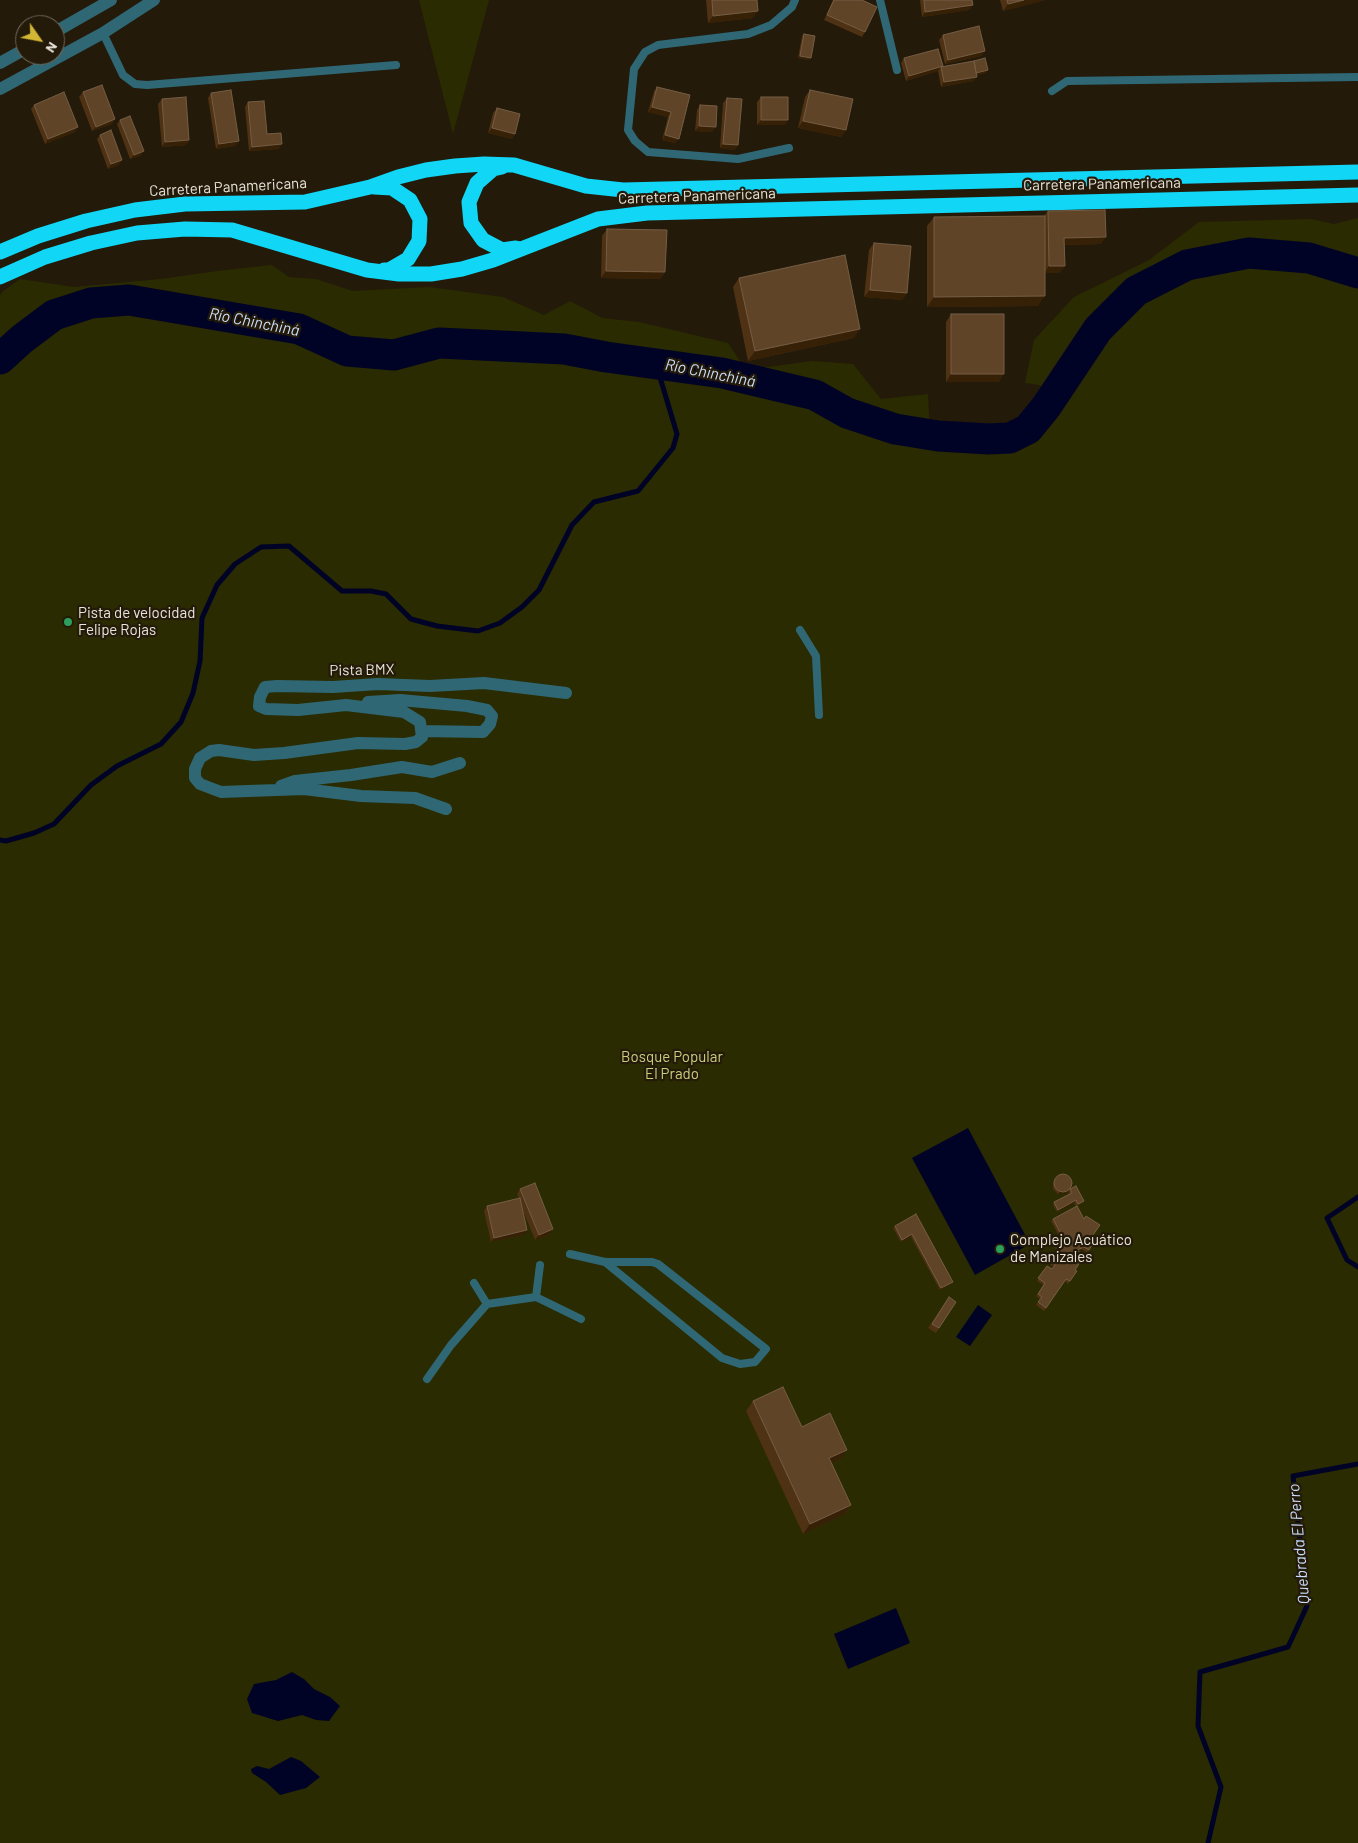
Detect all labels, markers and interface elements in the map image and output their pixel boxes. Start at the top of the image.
north arrow [15,15,65,65]
text: N [42,39,62,56]
street label: Carretera Panamericana [149,174,307,200]
street label: Carretera Panamericana [1023,174,1181,194]
street label: Carretera Panamericana [618,184,776,208]
water label: Río Chinchiná [207,304,301,340]
water label: Río Chinchiná [663,355,757,391]
place label: Pista de velocidad Felipe Rojas [78,604,195,639]
marker: Pista de velocidad Felipe Rojas [62,616,74,628]
street label: Pista BMX [329,660,395,680]
park label: Bosque Popular El Prado [621,1048,723,1083]
place label: Complejo Acuático de Manizales [1010,1231,1132,1266]
marker: Complejo Acuático de Manizales [994,1243,1006,1255]
water label: Quebrada El Perro [1284,1483,1314,1605]

